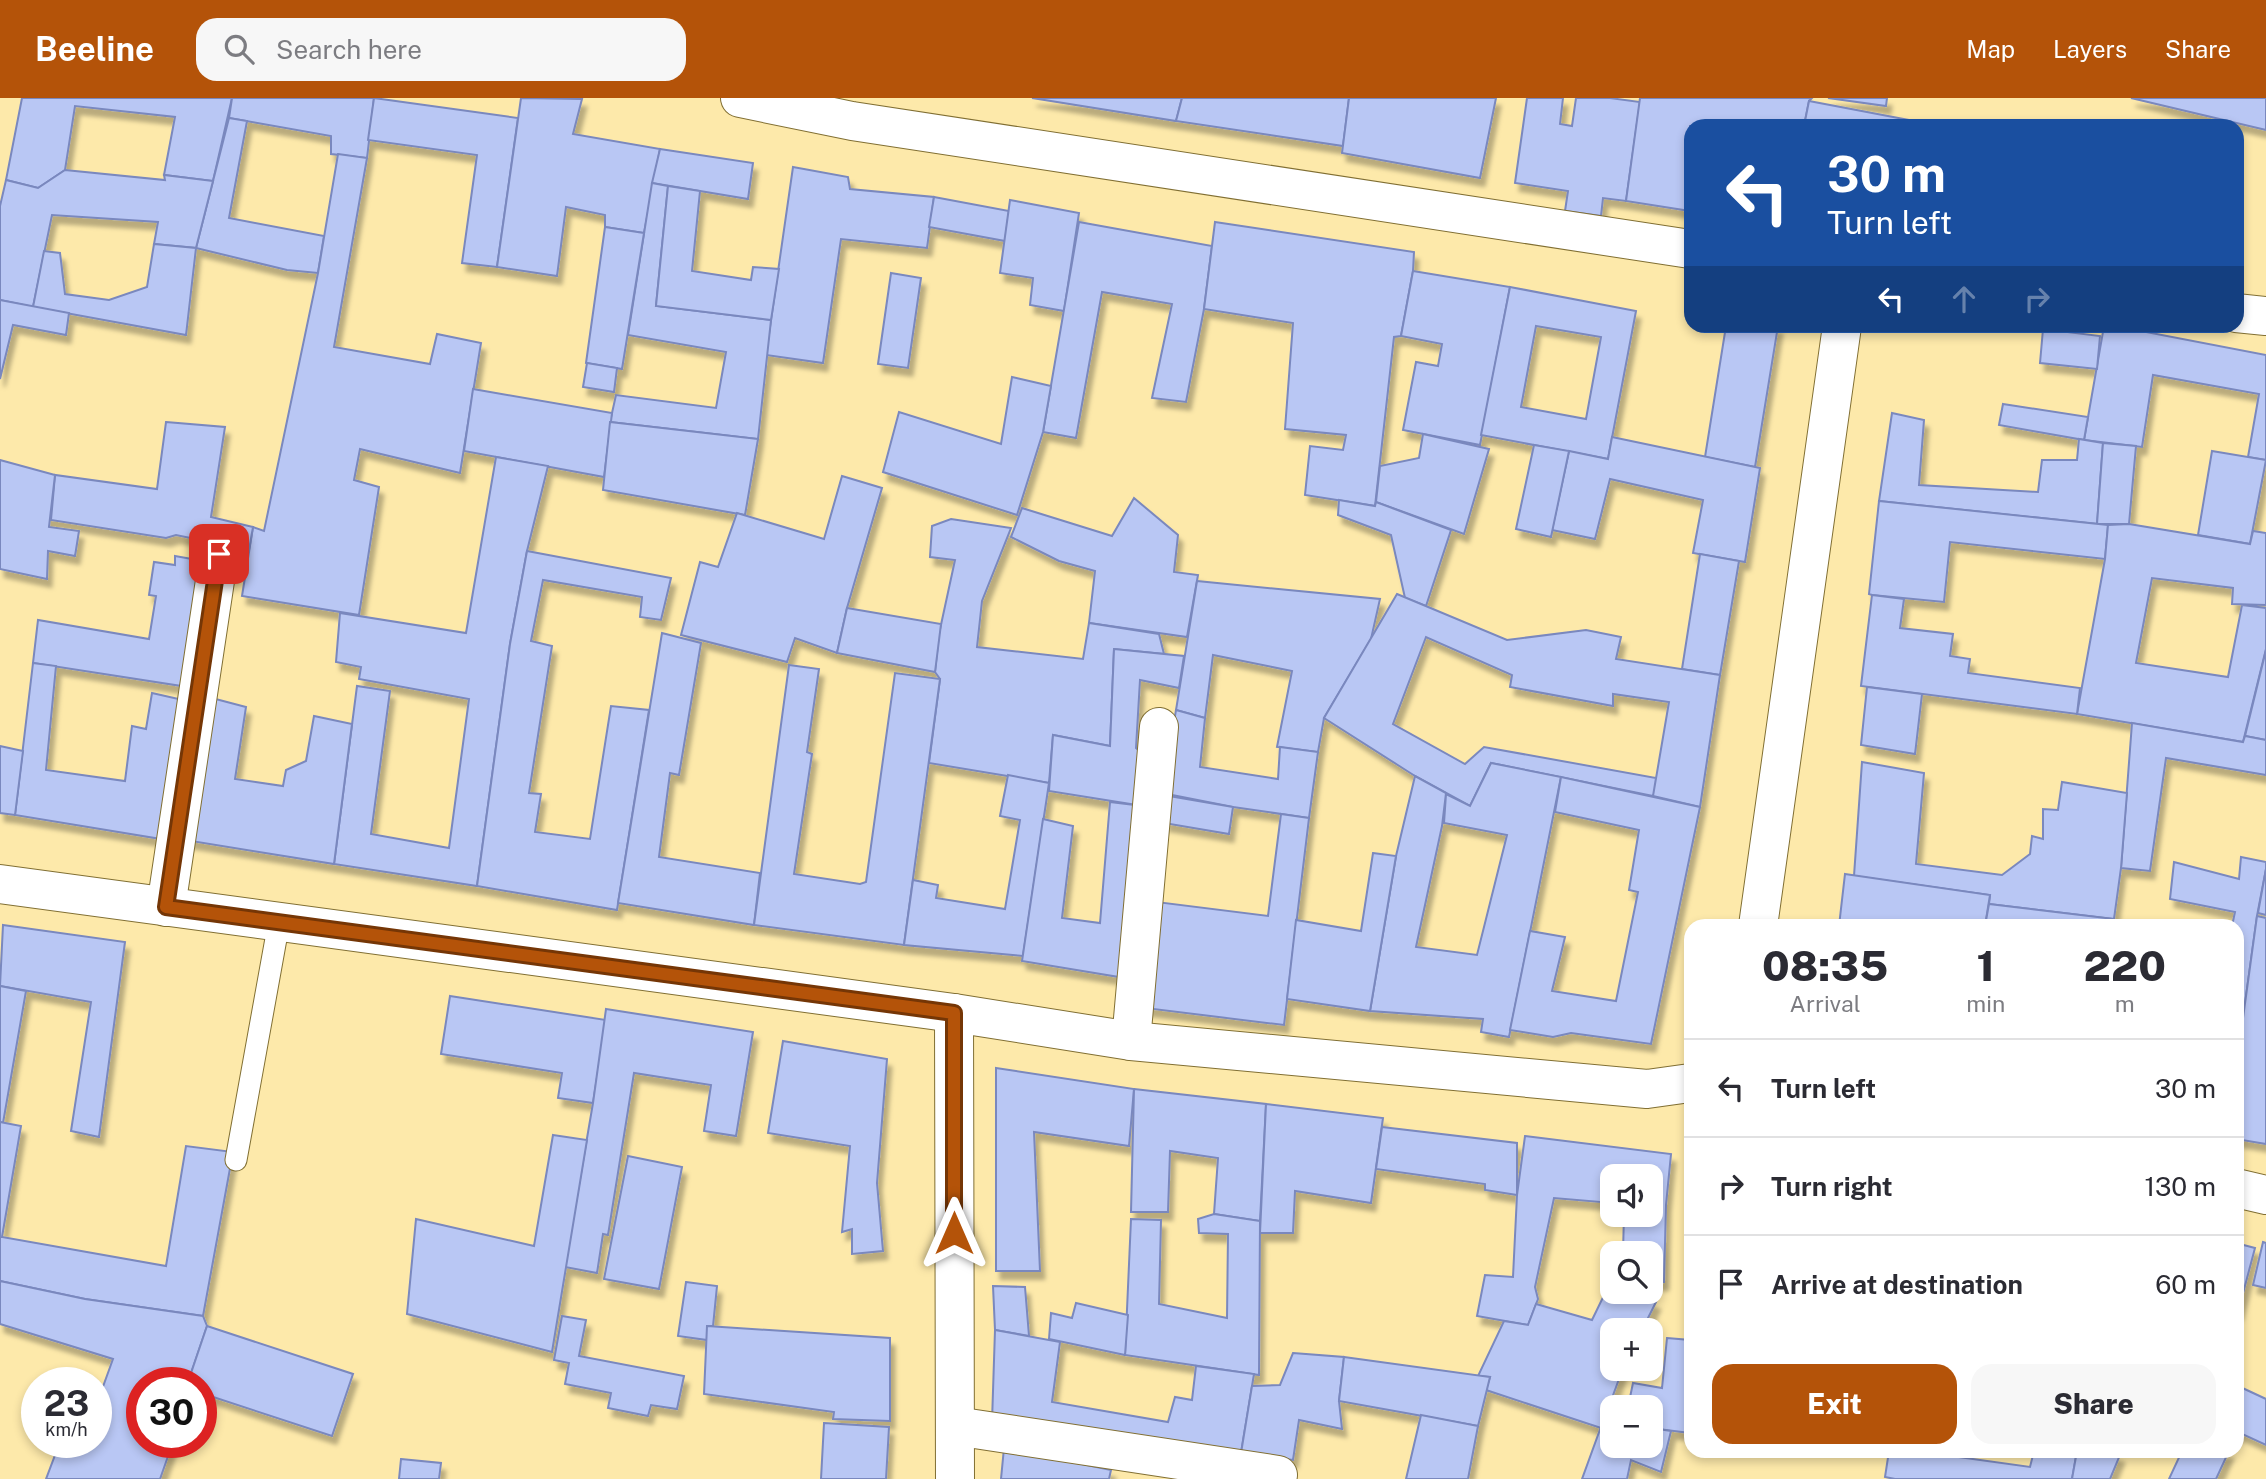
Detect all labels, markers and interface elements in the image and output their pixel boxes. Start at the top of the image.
search box [196,18,686,81]
text: Beeline [35,30,154,68]
icon: search [220,30,258,68]
text: Search here [276,34,422,65]
text: Map [1966,35,2015,63]
text: Layers [2053,35,2127,63]
text: Share [2165,35,2231,63]
text: 30 m [1827,145,1946,203]
icon: left [1712,147,1803,238]
text: Turn left [1827,204,1952,241]
icon: left [1872,280,1910,318]
icon: ahead [1945,280,1983,318]
icon: right [2018,280,2056,318]
pin [189,524,249,584]
icon: arrive [200,535,238,573]
text: 08:35 [1762,941,1888,990]
text: 1 [1977,941,1995,990]
text: 220 [2083,941,2166,990]
text: Arrival [1790,990,1861,1017]
text: min [1966,990,2005,1017]
text: m [2115,990,2135,1017]
icon: left [1712,1069,1750,1107]
text: Turn left [1771,1073,1876,1104]
text: 30 m [2155,1073,2216,1104]
map controls [1600,1164,1663,1458]
button: sound [1600,1164,1663,1227]
icon: right [1712,1167,1750,1205]
text: Turn right [1771,1171,1893,1202]
text: 130 m [2144,1171,2216,1202]
position arrow [917,1196,991,1270]
button: search [1600,1241,1663,1304]
icon: arrive [1712,1265,1750,1303]
text: Arrive at destination [1771,1269,2023,1300]
text: 60 m [2155,1269,2216,1300]
button: + [1600,1318,1663,1381]
button: Exit [1712,1364,1957,1444]
button: Share [1971,1364,2216,1444]
speed limit sign: 30 [126,1367,217,1458]
text: 23 [44,1383,89,1424]
button: − [1600,1395,1663,1458]
text: km/h [45,1419,88,1440]

